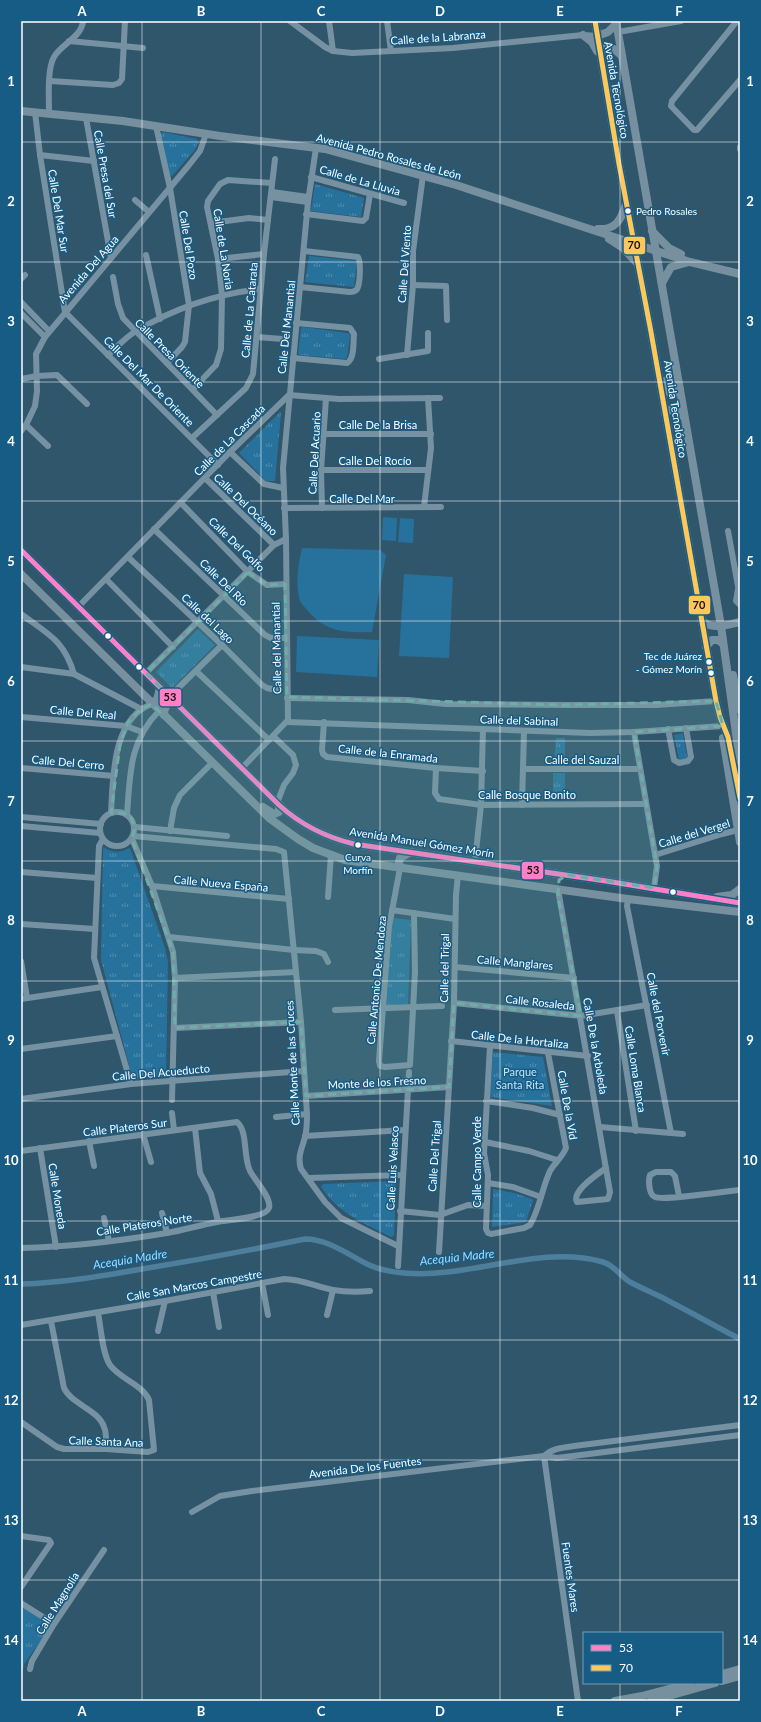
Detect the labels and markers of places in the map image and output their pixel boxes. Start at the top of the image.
place label: Pedro Rosales [636,205,697,217]
marker: Pedro Rosales [623,206,633,216]
unlabelled marker [103,631,113,641]
place label: Tec de Juárez - Gómez Morín [636,650,702,675]
marker: Tec de Juárez - Gómez Morín [704,657,714,667]
unlabelled marker [134,662,144,672]
unlabelled marker [706,668,716,678]
marker: Curva Morfín [353,840,363,850]
place label: Curva Morfín [343,851,373,876]
unlabelled marker [668,887,678,897]

